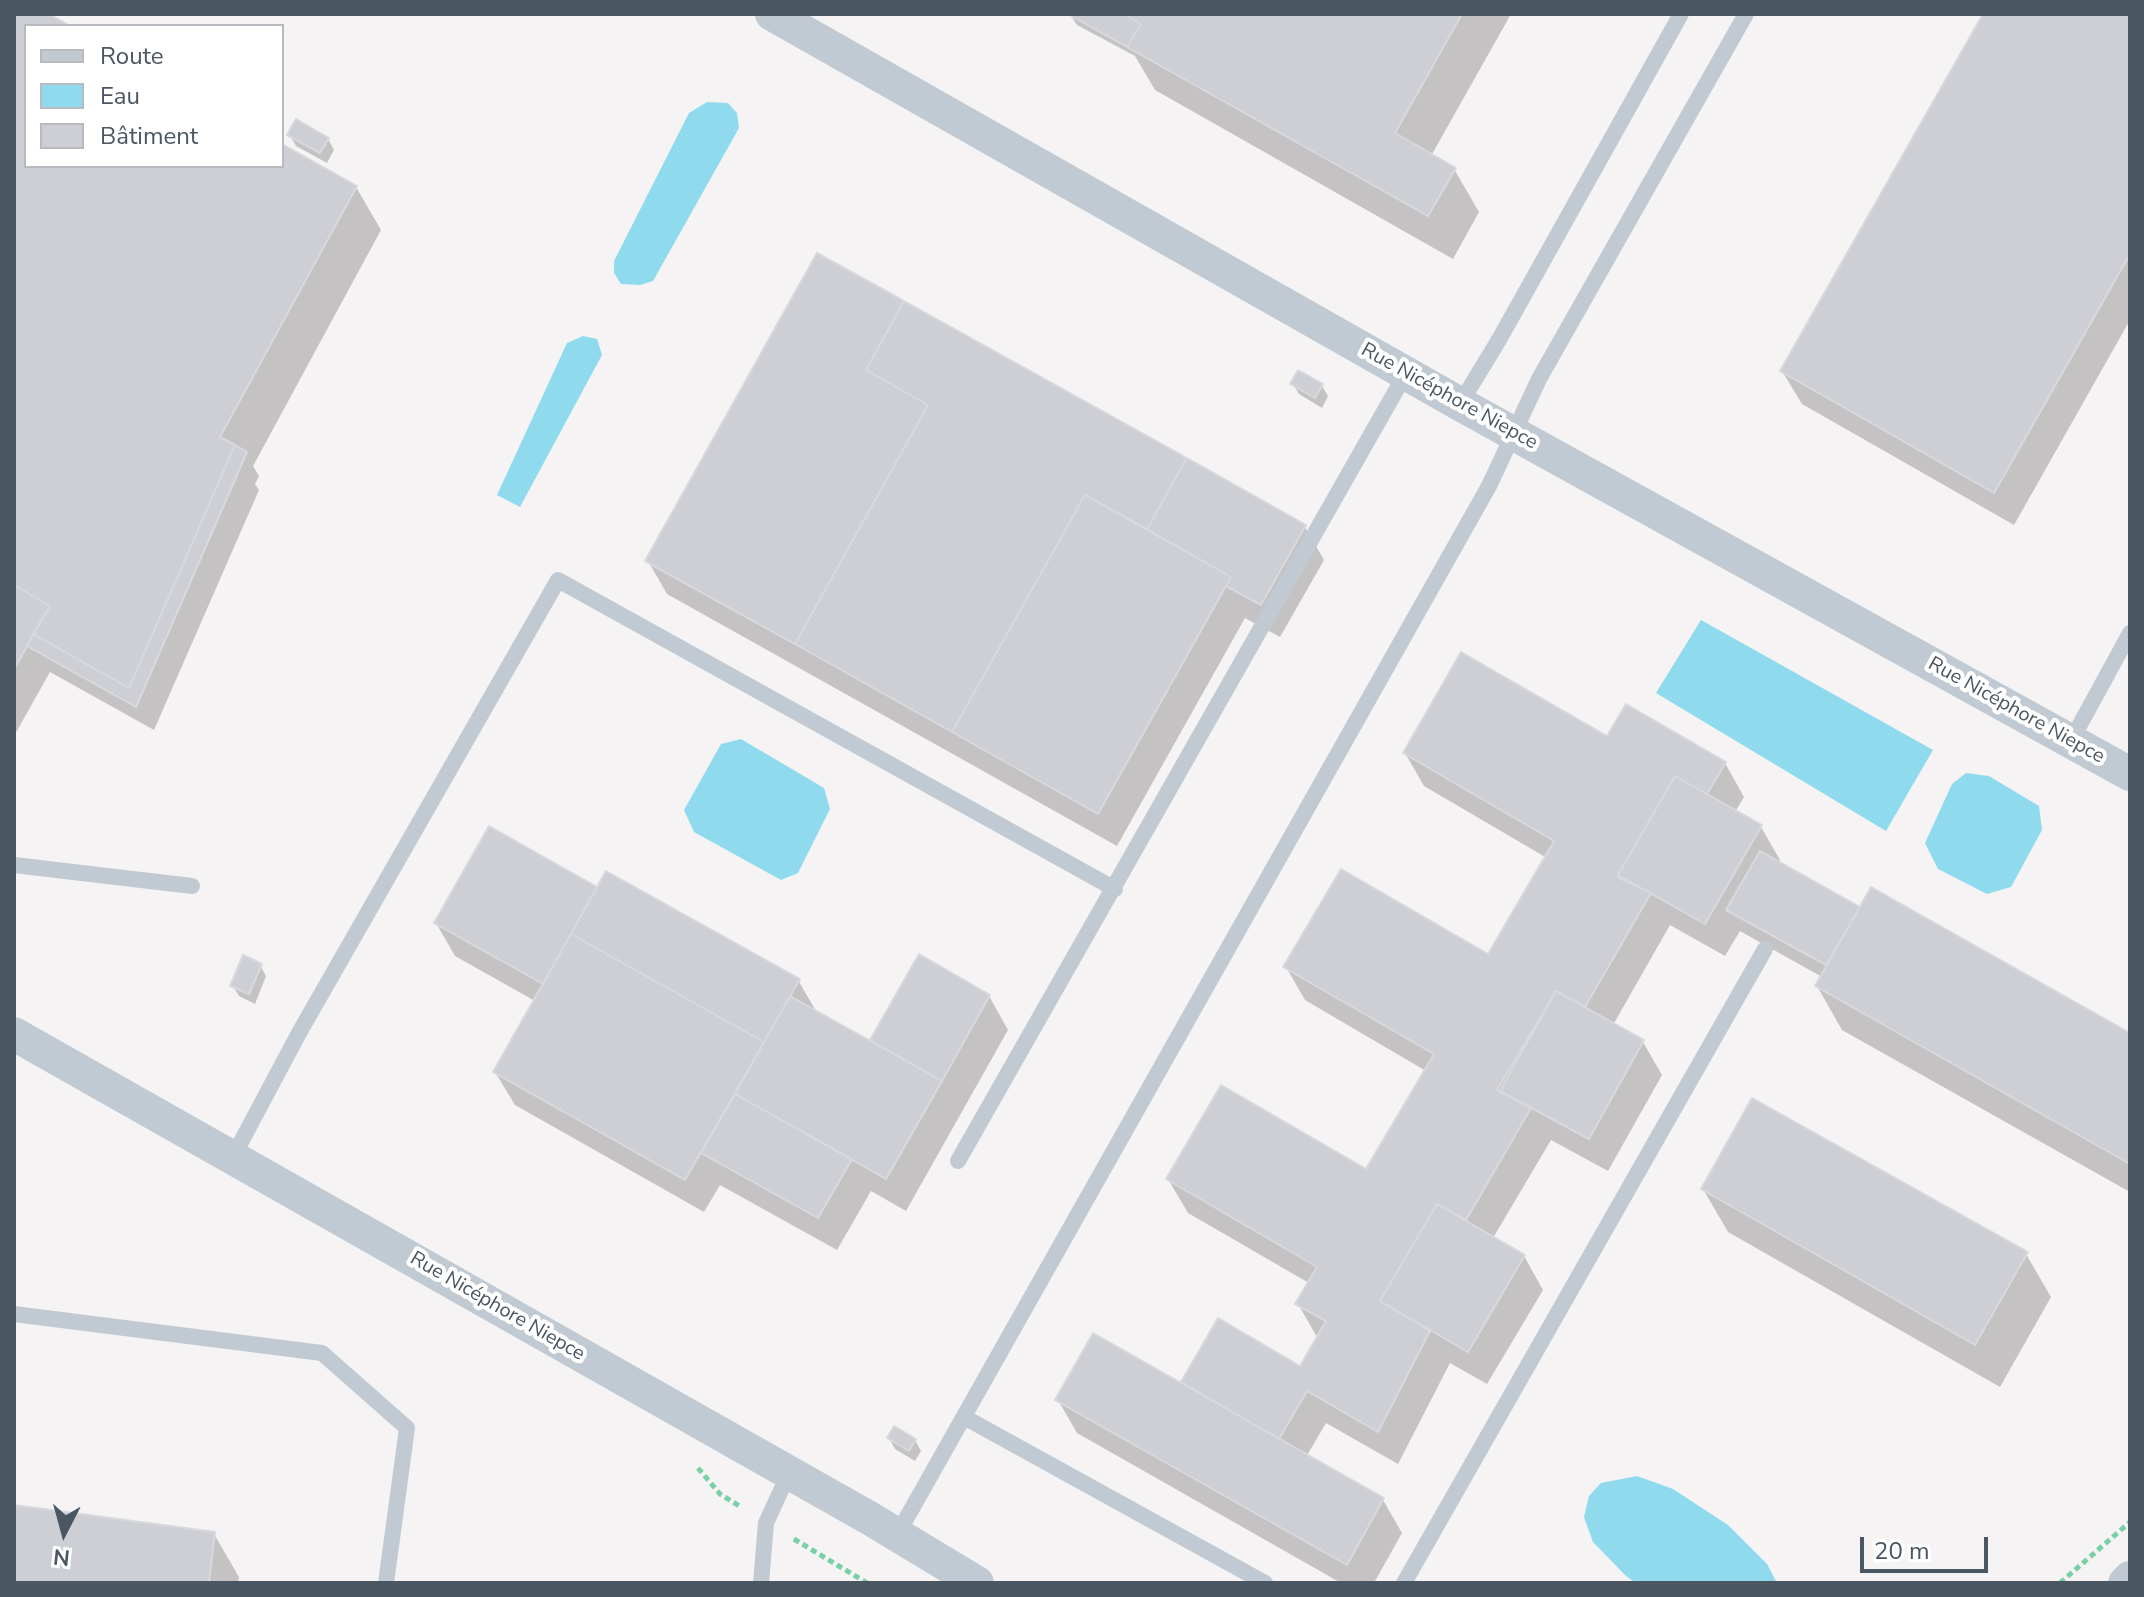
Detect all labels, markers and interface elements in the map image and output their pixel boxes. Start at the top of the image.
legend [24,24,284,168]
text: Route [100,40,164,72]
text: Eau [100,80,140,112]
text: Bâtiment [100,120,198,152]
street label: Rue Nicéphore Niepce [1357,339,1541,455]
street label: Rue Nicéphore Niepce [1924,653,2108,769]
street label: Rue Nicéphore Niepce [405,1247,589,1367]
north arrow [24,1493,104,1573]
scale bar [1864,1521,1992,1571]
text: 20 m [1874,1535,1930,1567]
text: N [52,1541,71,1573]

